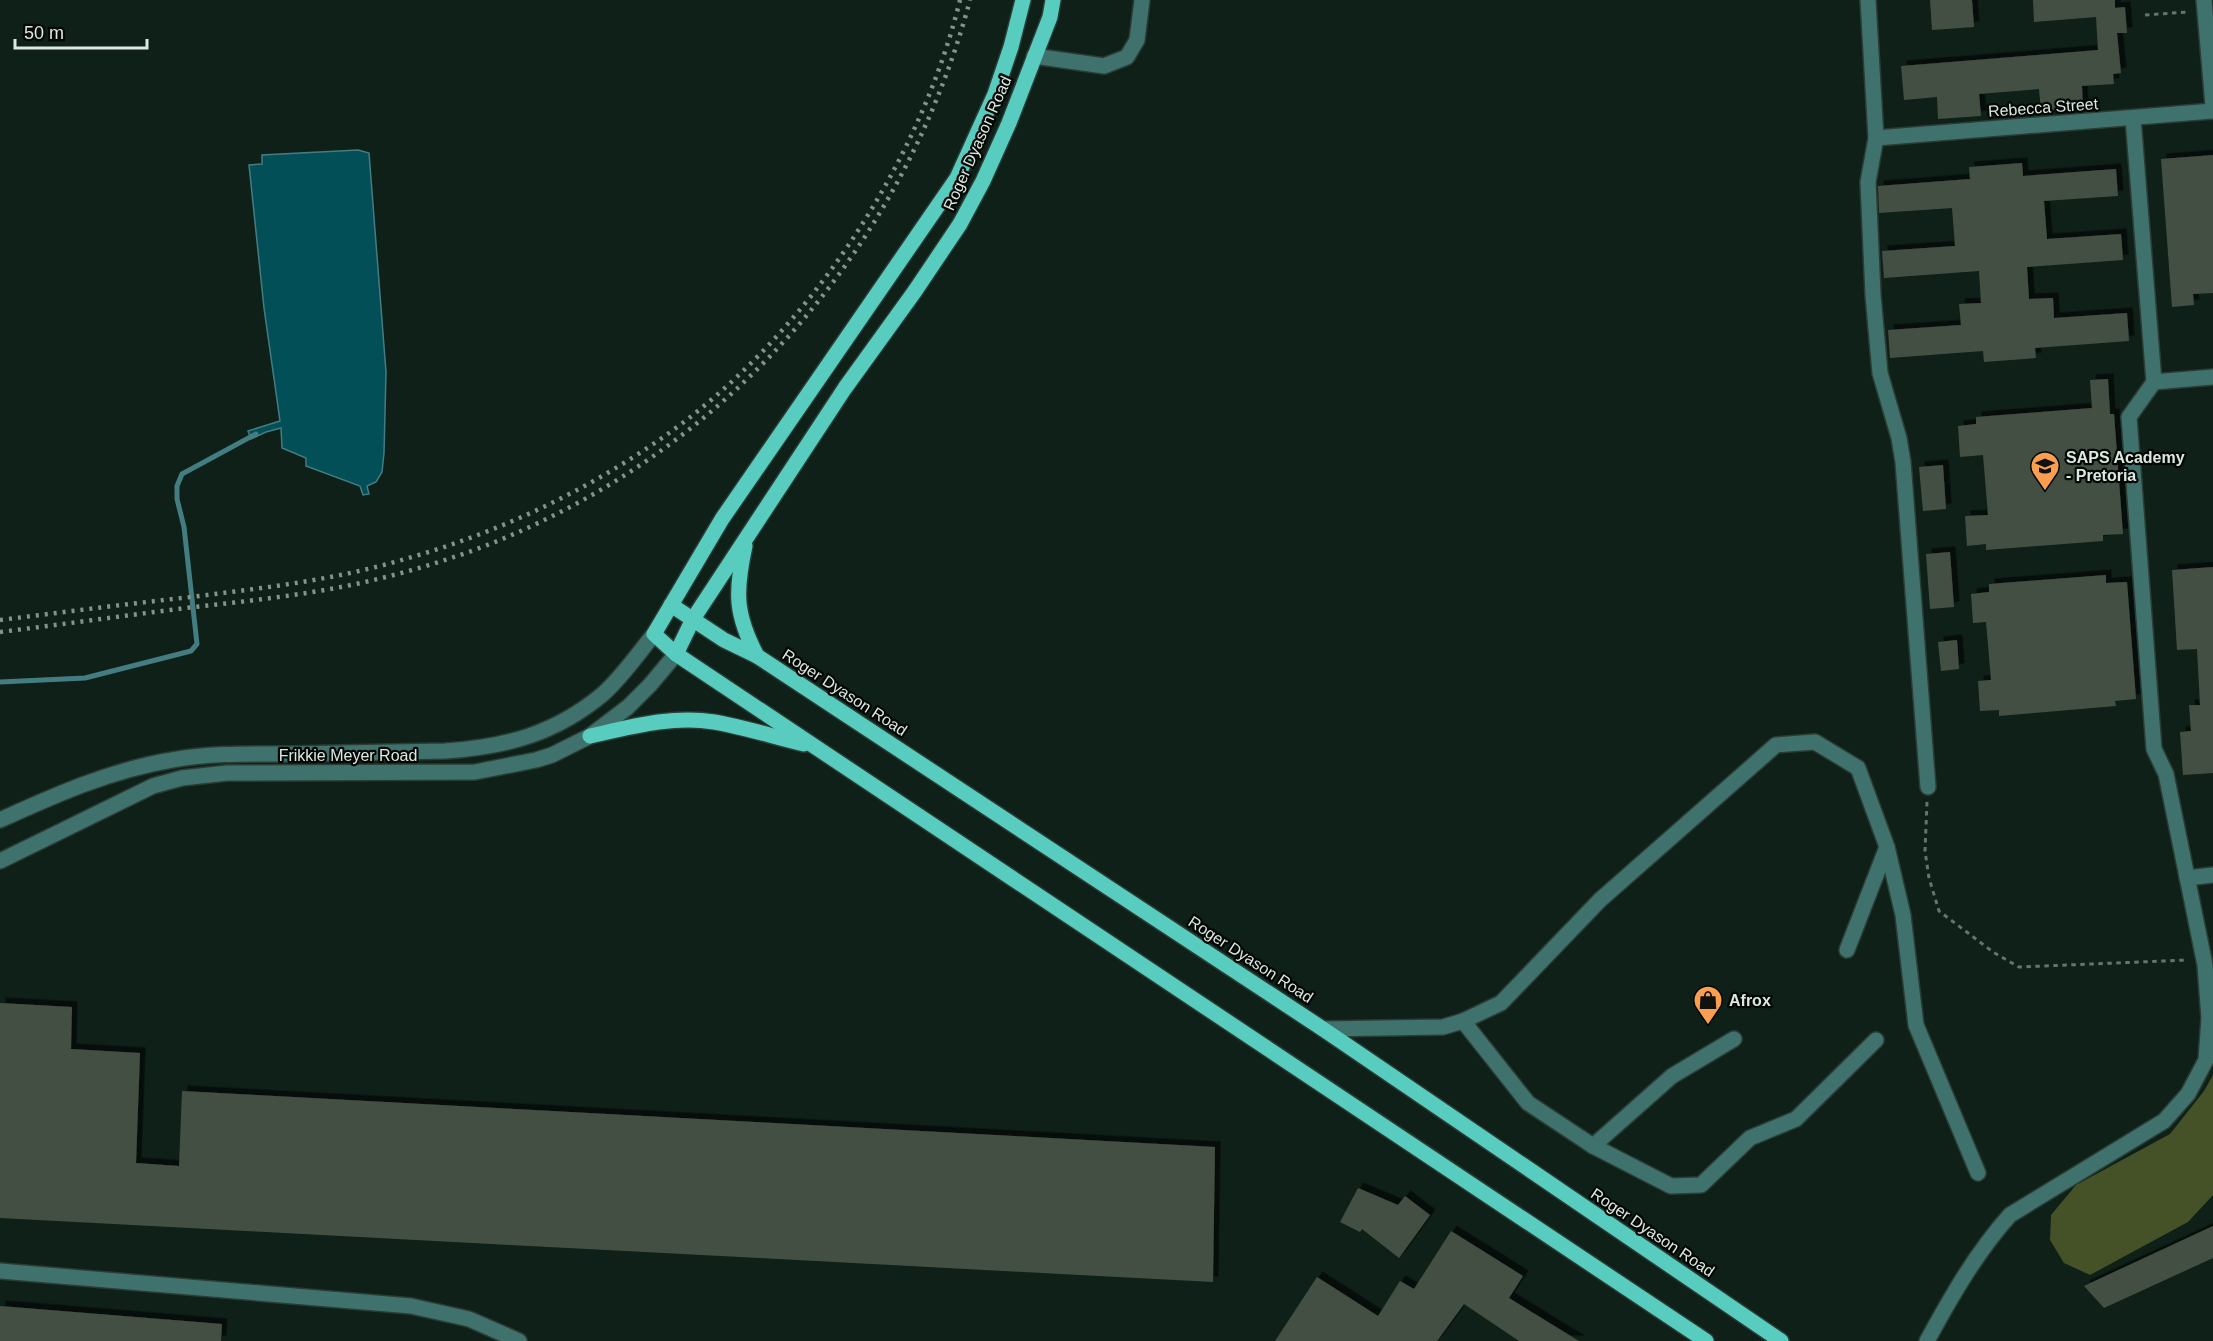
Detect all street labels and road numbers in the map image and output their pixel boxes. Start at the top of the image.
street label: Roger Dyason Road [940,74,1015,213]
street label: Rebecca Street [1987,95,2099,120]
street label: Roger Dyason Road [779,646,910,739]
street label: Frikkie Meyer Road [279,747,417,764]
street label: Roger Dyason Road [1185,913,1316,1006]
street label: Roger Dyason Road [1588,1185,1718,1280]

